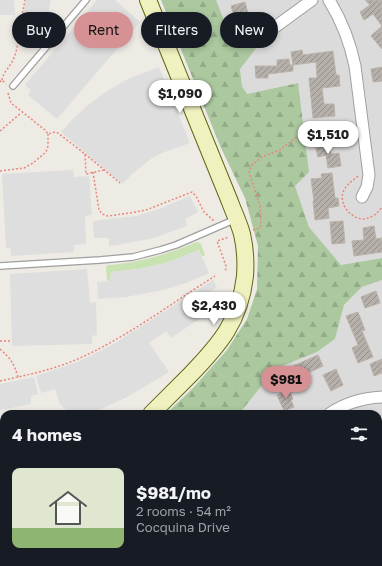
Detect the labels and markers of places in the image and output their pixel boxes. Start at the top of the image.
pin: $1,090 [147,80,213,114]
pin: $1,510 [295,121,361,155]
pin: $2,430 [181,292,247,326]
pin: $981 [262,366,310,400]

